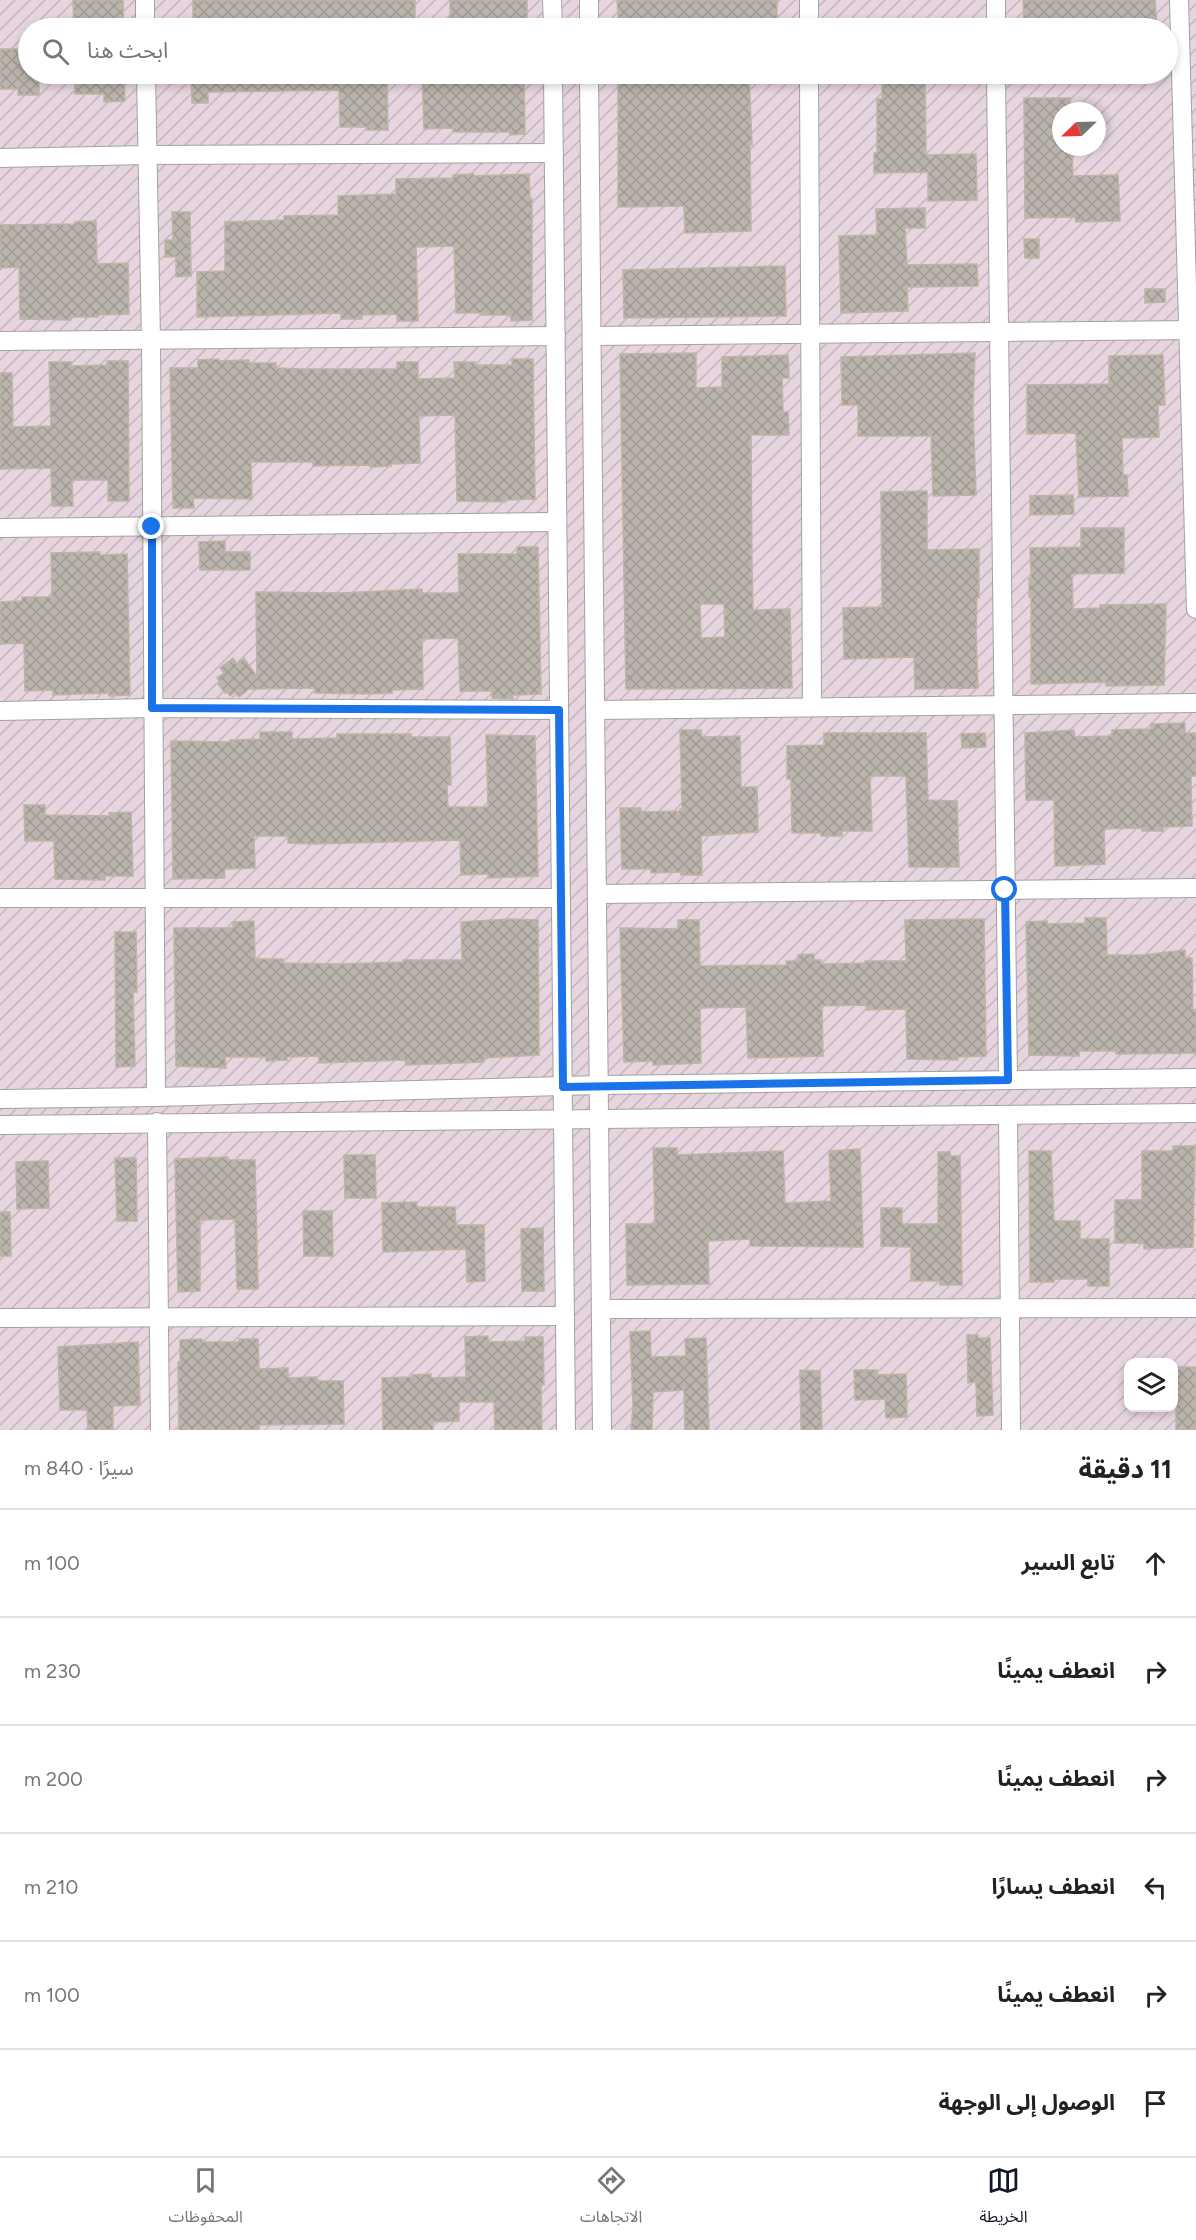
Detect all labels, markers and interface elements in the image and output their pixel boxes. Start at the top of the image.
search box [18,18,1178,84]
icon: search [39,35,72,68]
text: ابحث هنا [87,37,168,64]
north arrow [1052,102,1106,156]
route end [138,513,164,539]
route start [991,876,1017,902]
map controls [1124,1358,1178,1412]
button: layers [1124,1358,1178,1412]
text: 11 دقيقة [1078,1453,1172,1485]
text: سيرًا · 840 m [24,1456,134,1480]
icon: ahead [1139,1547,1172,1580]
text: تابع السير [1021,1549,1115,1576]
text: 100 m [24,1551,80,1575]
icon: right [1139,1655,1172,1688]
text: انعطف يمينًا [997,1657,1115,1684]
text: 230 m [24,1659,81,1683]
icon: right [1139,1763,1172,1796]
text: انعطف يمينًا [997,1765,1115,1792]
text: 200 m [24,1767,83,1791]
icon: left [1139,1871,1172,1904]
text: انعطف يسارًا [992,1873,1115,1900]
text: 210 m [24,1875,78,1899]
icon: right [1139,1979,1172,2012]
text: انعطف يمينًا [997,1981,1115,2008]
text: 100 m [24,1983,80,2007]
icon: arrive [1139,2087,1172,2120]
text: الوصول إلى الوجهة [938,2089,1115,2116]
tab: المحفوظات [169,2164,243,2234]
tab: الاتجاهات [580,2164,642,2234]
tab: الخريطة [980,2164,1027,2234]

